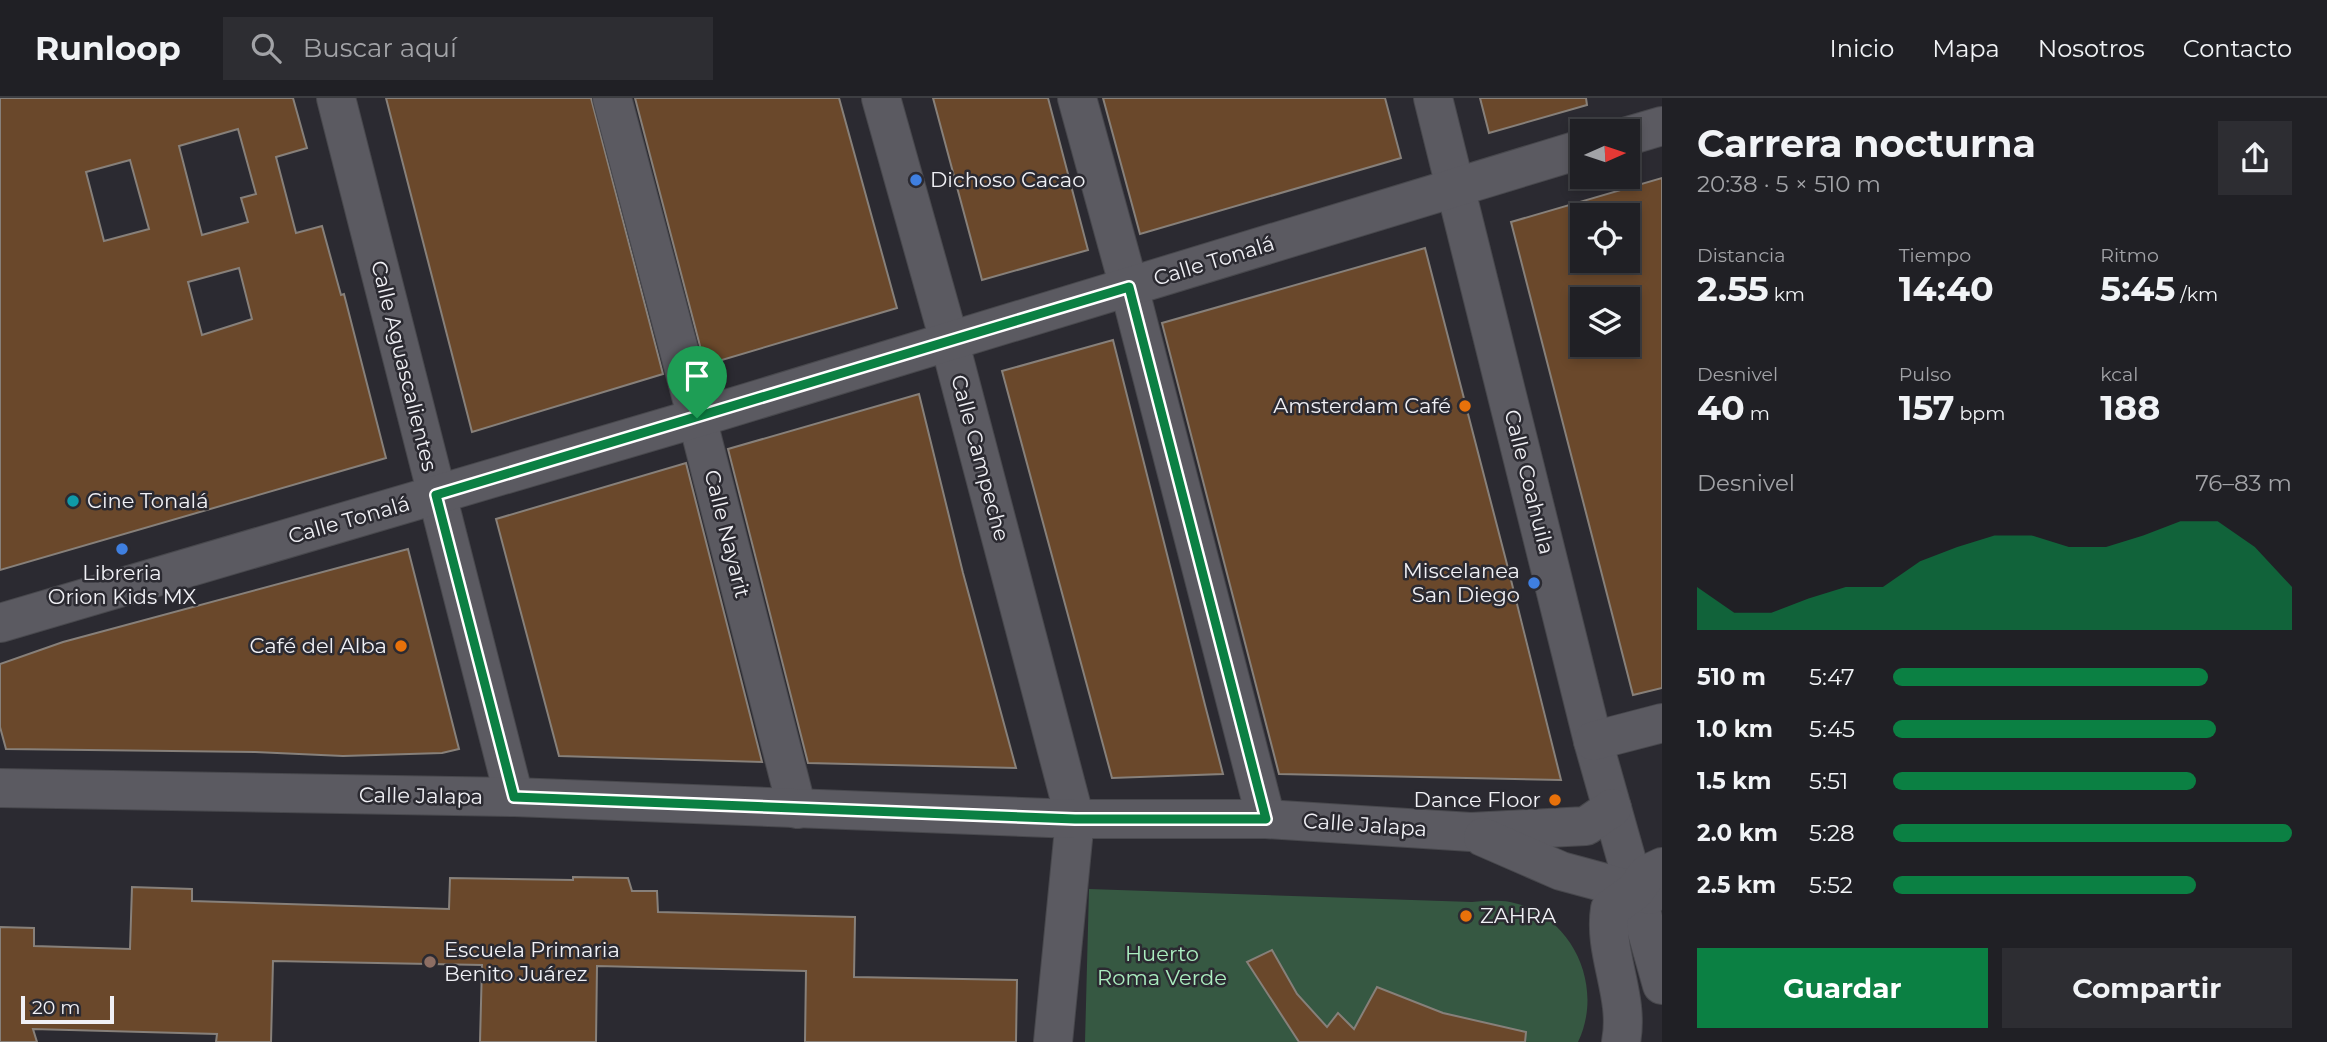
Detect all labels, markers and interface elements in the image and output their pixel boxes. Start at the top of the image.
search box [223,17,713,80]
text: Runloop [35,28,181,68]
icon: search [247,29,285,67]
text: Buscar aquí [303,32,457,64]
text: Inicio [1829,34,1894,63]
text: Mapa [1932,34,2000,63]
text: Nosotros [2038,34,2145,63]
text: Contacto [2183,34,2292,63]
north arrow [1570,119,1640,189]
map controls [1570,119,1640,357]
text: Carrera nocturna [1697,120,2036,167]
button: share [2218,121,2292,195]
place label: Dichoso Cacao [930,167,1085,192]
text: 20:38 · 5 × 510 m [1697,170,1881,198]
marker: Dichoso Cacao [908,172,924,188]
button: locate [1570,203,1640,273]
street label: Calle Tonalá [1150,230,1277,291]
text: Distancia [1697,244,1785,267]
text: Tiempo [1899,244,1971,267]
text: Ritmo [2100,244,2159,267]
street label: Calle Aguascalientes [366,258,443,474]
text: 2.55 [1697,267,1769,310]
text: 14:40 [1899,267,1994,310]
text: 5:45 [2100,267,2175,310]
text: km [1769,283,1805,306]
text: /km [2175,283,2218,306]
button: layers [1570,287,1640,357]
pin [667,346,727,418]
icon: arrive [678,357,716,395]
text: Desnivel [1697,363,1778,386]
text: Pulso [1899,363,1951,386]
text: kcal [2100,363,2138,386]
street label: Calle Campeche [946,372,1015,544]
text: 40 [1697,386,1745,429]
text: 157 [1899,386,1955,429]
text: 188 [2100,386,2160,429]
place label: Amsterdam Café [1273,393,1451,418]
marker: Amsterdam Café [1457,398,1473,414]
text: m [1745,402,1770,425]
text: bpm [1955,402,2005,425]
street label: Calle Coahuila [1499,407,1560,557]
street label: Calle Nayarit [699,467,755,601]
text: Desnivel [1697,469,1795,497]
text: 76–83 m [2195,469,2292,497]
place label: Cine Tonalá [87,488,209,513]
street label: Calle Tonalá [285,490,413,549]
marker: Cine Tonalá [65,493,81,509]
marker: Libreria Orion Kids MX [114,541,130,557]
place label: Miscelanea San Diego [1403,558,1520,607]
place label: Libreria Orion Kids MX [48,560,196,609]
marker: Miscelanea San Diego [1526,575,1542,591]
place label: Café del Alba [249,633,387,658]
marker: Café del Alba [393,638,409,654]
text: 510 m [1697,663,1766,691]
text: 5:47 [1809,663,1855,691]
text: 1.0 km [1697,715,1773,743]
text: 5:45 [1809,715,1855,743]
text: 1.5 km [1697,767,1771,795]
text: 5:51 [1809,767,1848,795]
street label: Calle Jalapa [359,782,483,809]
place label: Dance Floor [1414,787,1541,812]
marker: Dance Floor [1547,792,1563,808]
street label: Calle Jalapa [1302,808,1428,841]
text: 2.0 km [1697,819,1778,847]
text: 5:28 [1809,819,1855,847]
text: 2.5 km [1697,871,1776,899]
text: 5:52 [1809,871,1853,899]
place label: ZAHRA [1480,903,1557,928]
marker: ZAHRA [1458,908,1474,924]
place label: Escuela Primaria Benito Juárez [444,937,620,986]
park label: Huerto Roma Verde [1097,941,1227,990]
button: Guardar [1697,948,1988,1028]
button: Compartir [2002,948,2292,1028]
marker: Escuela Primaria Benito Juárez [422,954,438,970]
scale bar [21,993,114,1025]
text: 20 m [32,996,80,1019]

